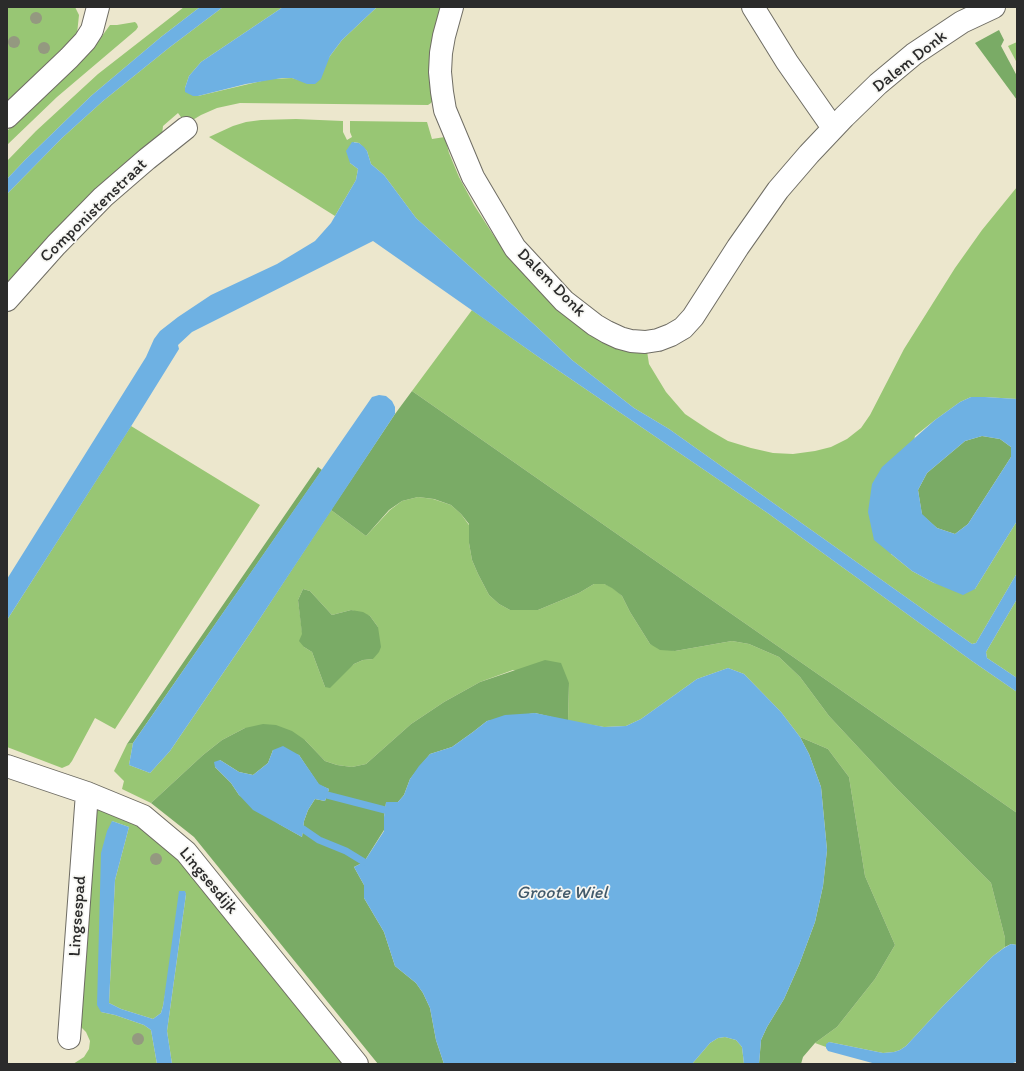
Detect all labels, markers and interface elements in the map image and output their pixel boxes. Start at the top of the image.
street label: Dalem Donk [869,27,951,97]
street label: Componistenstraat [36,155,152,267]
street label: Dalem Donk [512,244,590,322]
street label: Lingsesdijk [174,843,242,919]
street label: Lingsespad [65,875,91,957]
water label: Groote Wiel [516,882,608,904]

